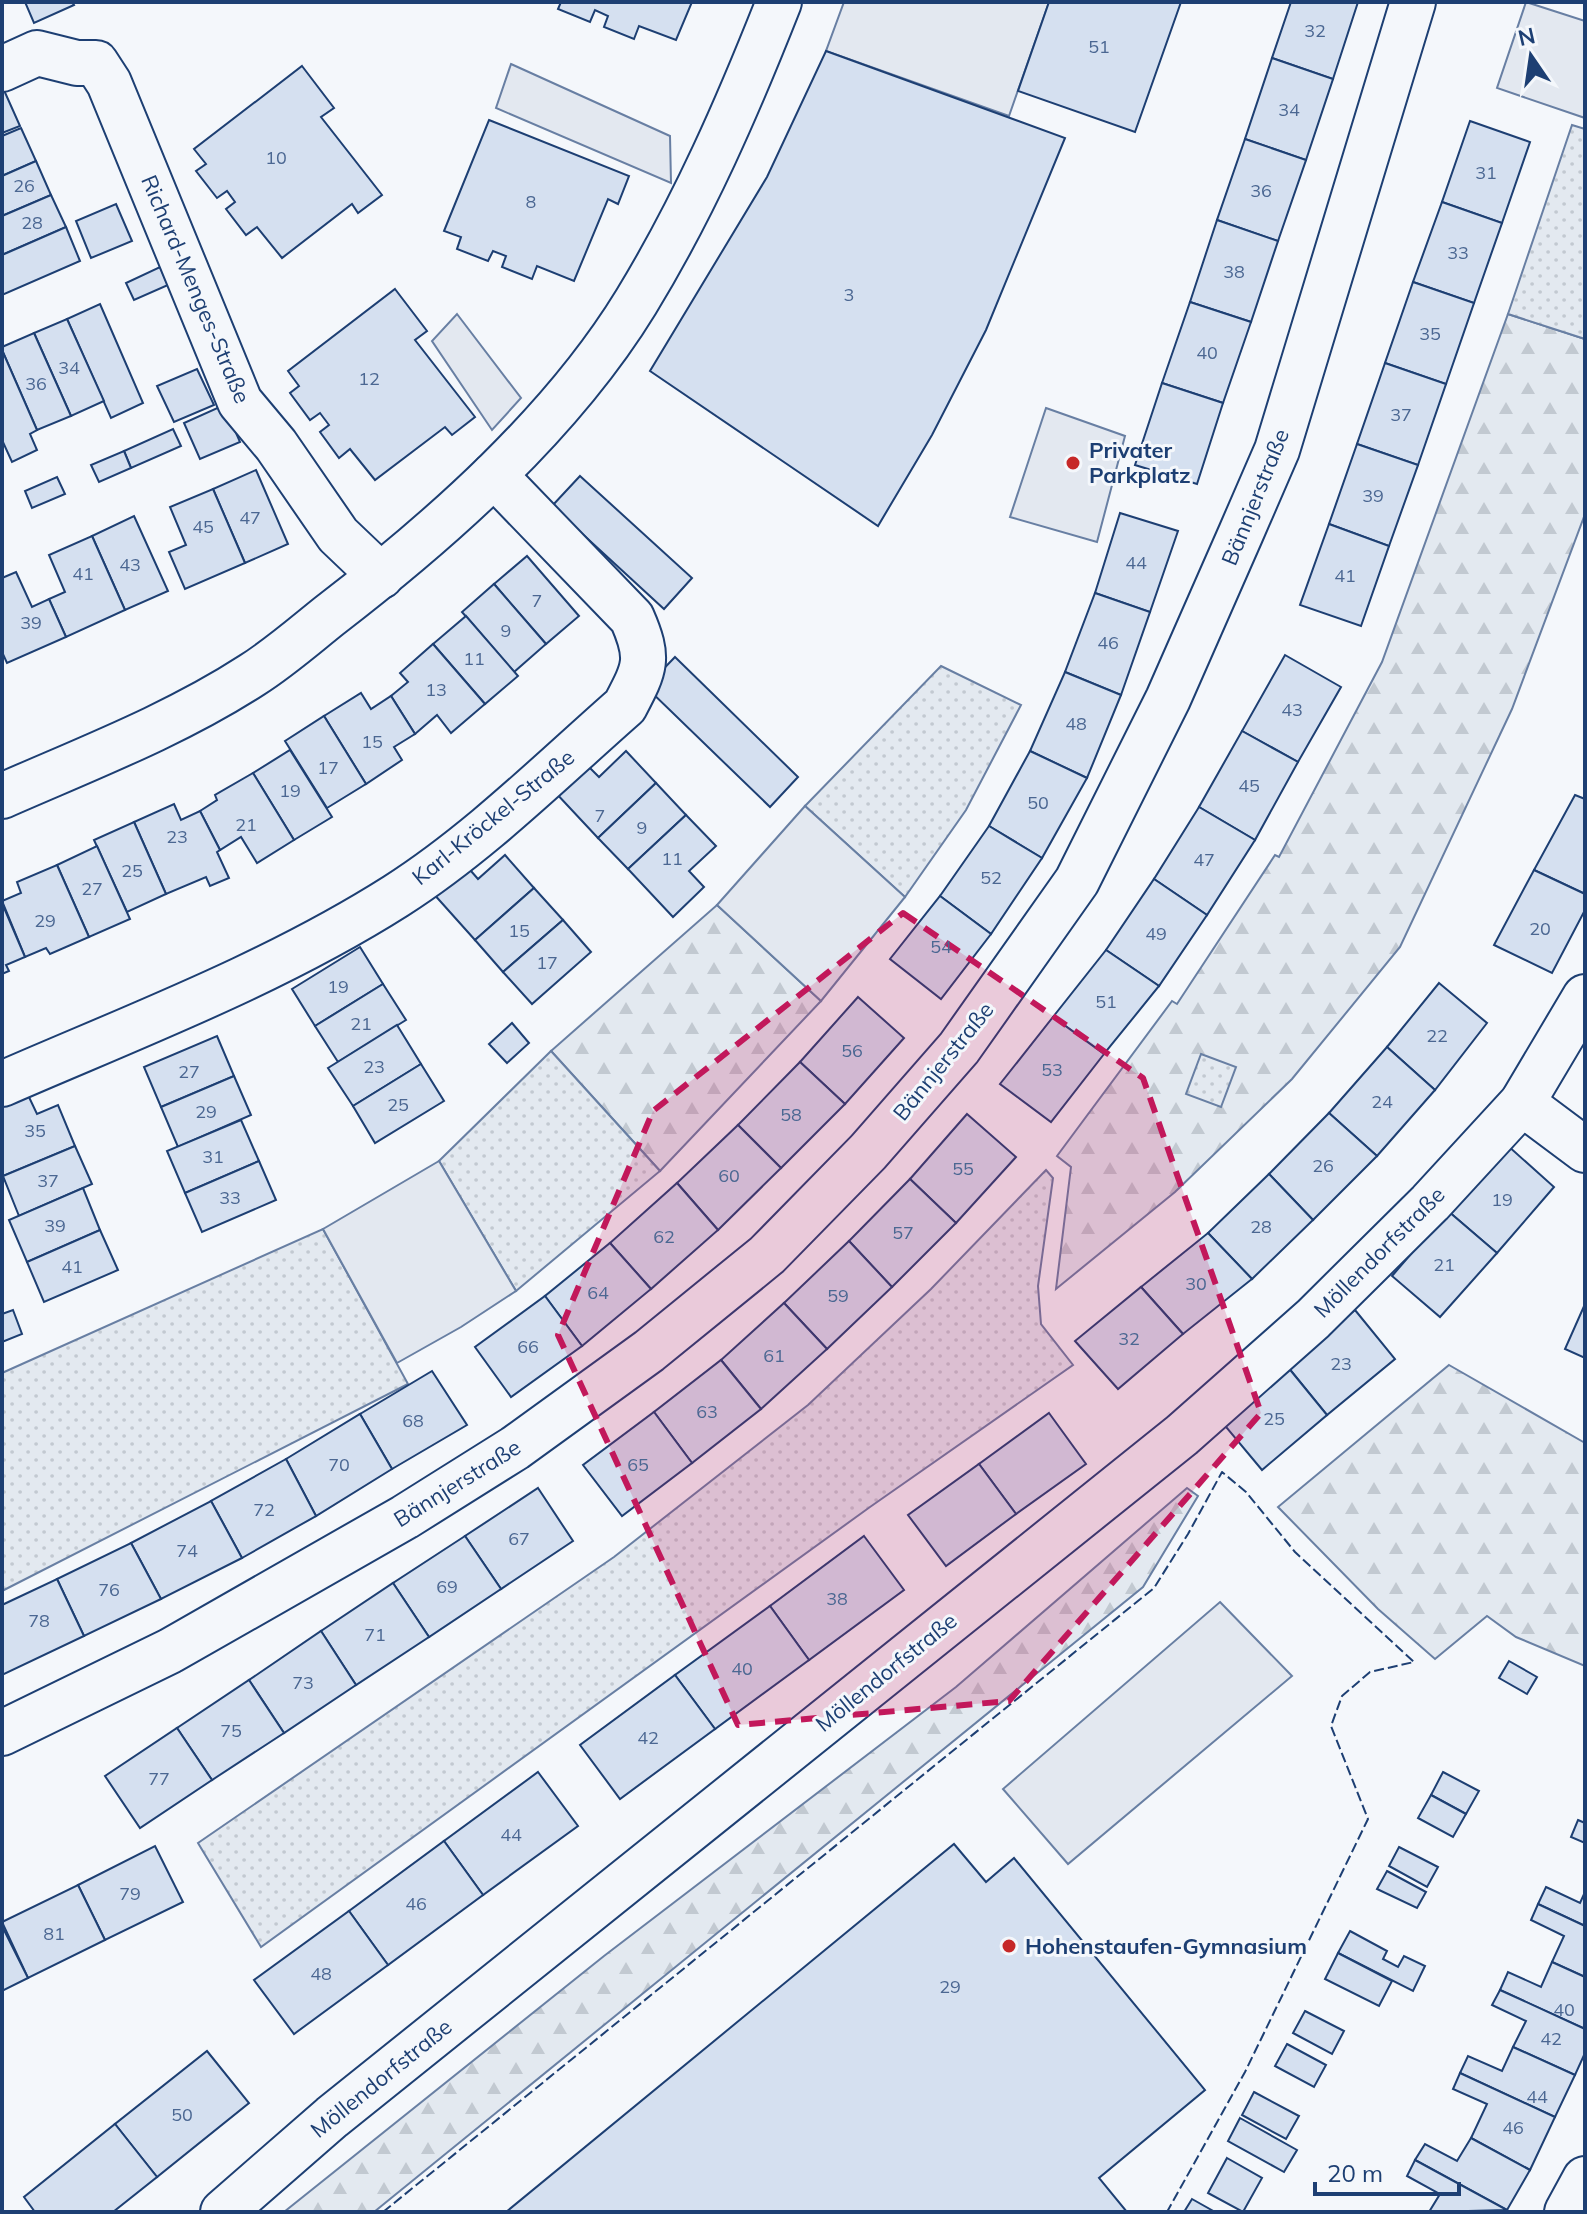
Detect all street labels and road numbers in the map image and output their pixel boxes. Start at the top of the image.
street label: Richard-Menges-Straße [135,171,257,407]
street label: Bännjerstraße [1215,425,1295,569]
street label: Karl-Kröckel-Straße [406,743,580,891]
street label: Bännjerstraße [887,996,999,1126]
street label: Möllendorfstraße [1308,1181,1450,1323]
street label: Bännjerstraße [388,1433,526,1533]
street label: Möllendorfstraße [810,1606,962,1738]
street label: Möllendorfstraße [305,2012,457,2144]

